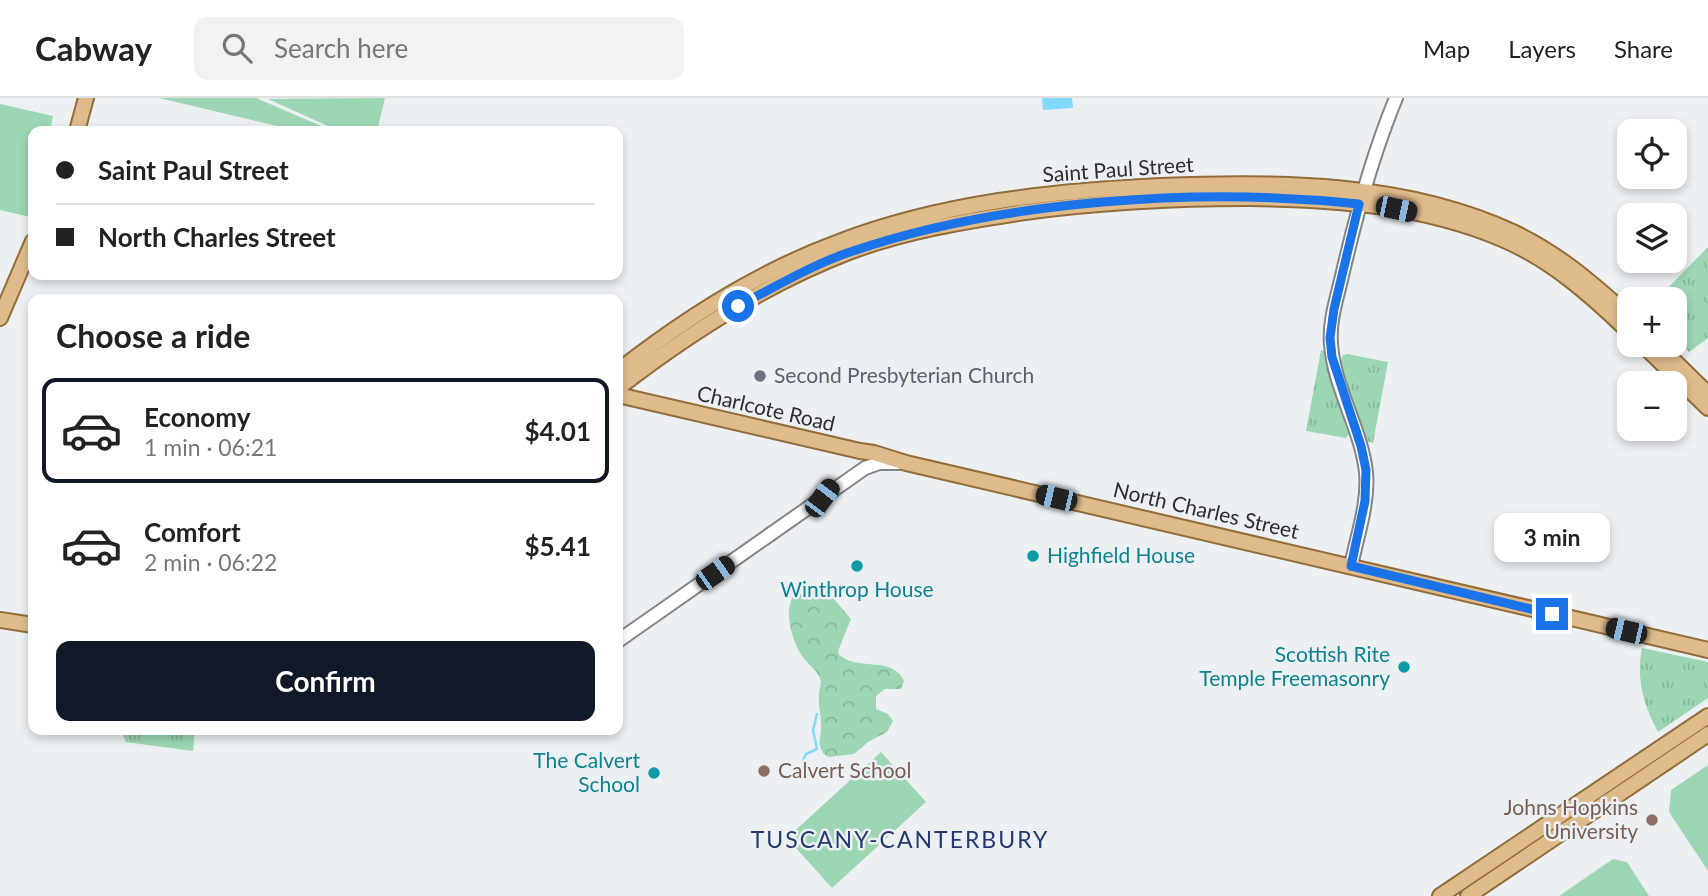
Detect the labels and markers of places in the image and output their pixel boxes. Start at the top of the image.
place label: Second Presbyterian Church [774,362,1034,387]
marker: Second Presbyterian Church [752,368,768,384]
place label: Highfield House [1047,542,1195,567]
marker: Highfield House [1025,548,1041,564]
marker: Winthrop House [849,558,865,574]
place label: Winthrop House [780,576,934,601]
place label: Scottish Rite Temple Freemasonry [1199,641,1390,690]
marker: Scottish Rite Temple Freemasonry [1396,659,1412,675]
place label: The Calvert School [533,747,640,796]
place label: Calvert School [778,757,911,782]
marker: Calvert School [756,763,772,779]
marker: The Calvert School [646,765,662,781]
place label: Johns Hopkins University [1504,794,1638,843]
marker: Johns Hopkins University [1644,812,1660,828]

